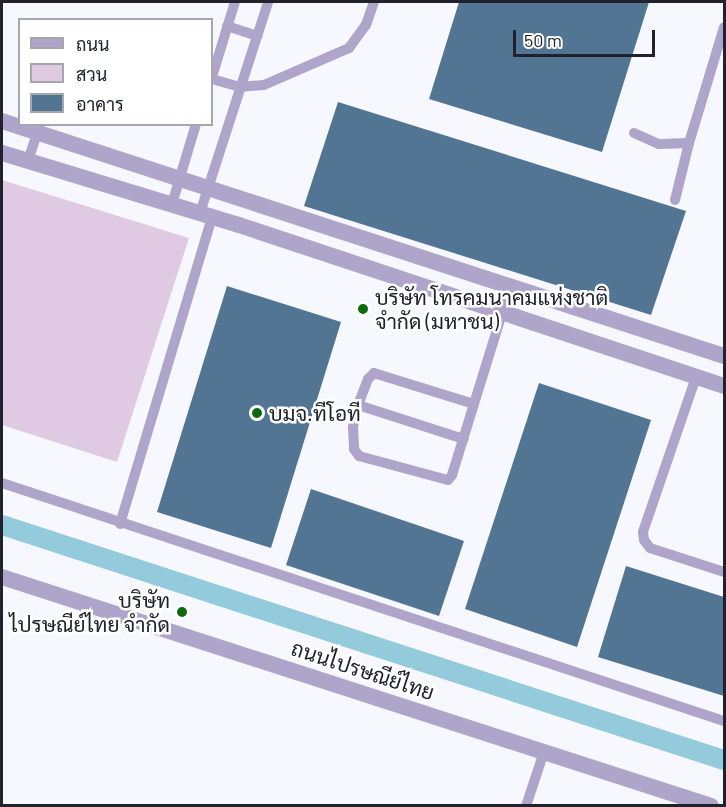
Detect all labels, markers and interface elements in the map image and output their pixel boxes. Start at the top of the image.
legend [18,18,213,126]
scale bar [516,18,658,56]
text: 50 m [524,29,562,51]
text: ถนน [76,33,109,55]
text: สวน [76,63,107,85]
text: อาคาร [76,93,124,115]
place label: บริษัท โทรคมนาคมแห่งชาติ จำกัด (มหาชน) [375,284,608,334]
marker: บริษัท โทรคมนาคมแห่งชาติ จำกัด (มหาชน) [356,302,370,316]
place label: บมจ.ทีโอที [269,400,361,426]
marker: บมจ.ทีโอที [250,406,264,420]
place label: บริษัท ไปรษณีย์ไทย จำกัด [10,587,170,637]
marker: บริษัท ไปรษณีย์ไทย จำกัด [175,605,189,619]
street label: ถนนไปรษณีย์ไทย [288,635,438,705]

